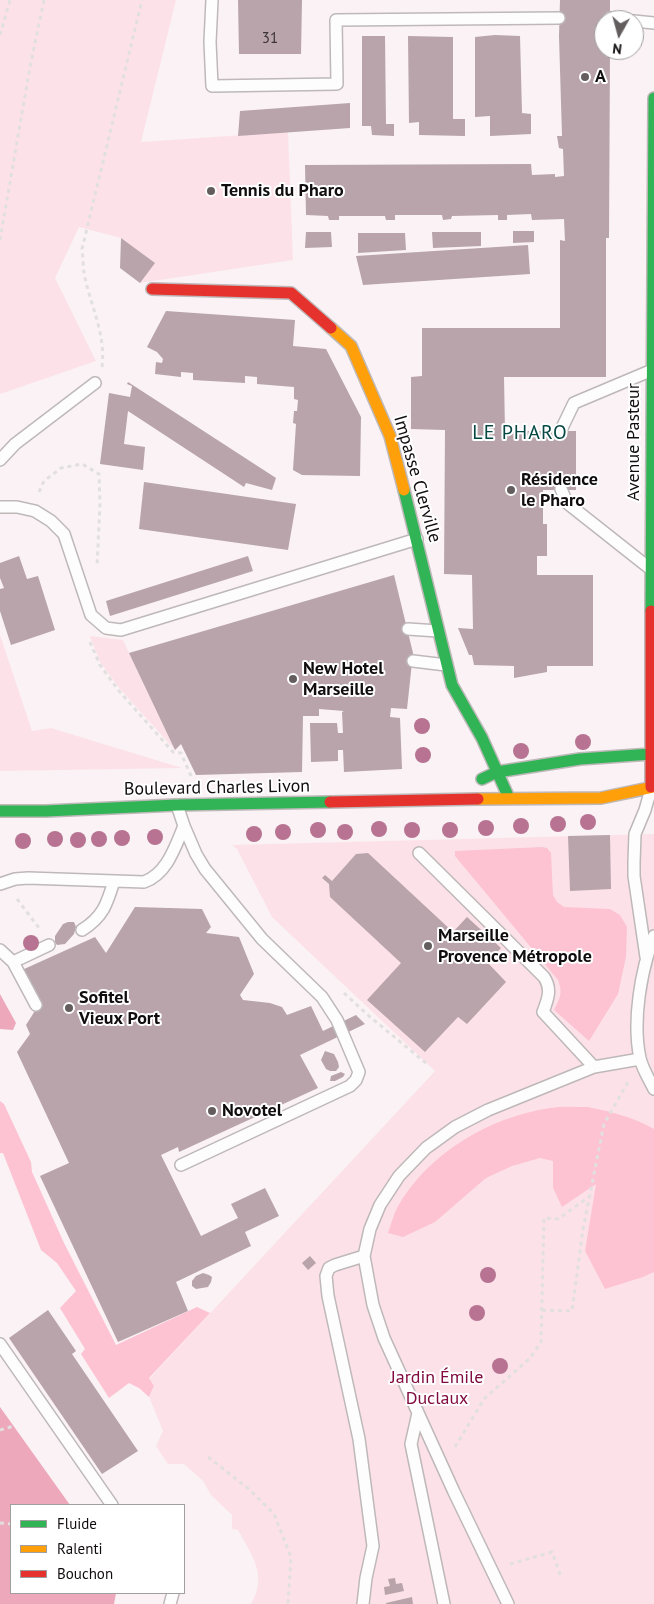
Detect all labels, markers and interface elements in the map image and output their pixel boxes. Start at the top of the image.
north arrow [594,10,644,60]
house number: 31 [262,30,278,48]
text: N [612,39,623,58]
place label: A [595,66,606,88]
marker: A [579,71,591,83]
place label: Tennis du Pharo [221,180,344,202]
marker: Tennis du Pharo [205,185,217,197]
street label: Avenue Pasteur [623,383,645,501]
street label: Impasse Clerville [388,413,446,545]
district label: LE PHARO [471,421,569,445]
place label: Résidence le Pharo [521,469,598,512]
marker: Résidence le Pharo [505,484,517,496]
place label: New Hotel Marseille [303,658,383,701]
marker: New Hotel Marseille [287,673,299,685]
street label: Boulevard Charles Livon [124,776,310,800]
place label: Marseille Provence Métropole [438,925,592,968]
marker: Marseille Provence Métropole [422,940,434,952]
place label: Sofitel Vieux Port [79,987,160,1030]
marker: Sofitel Vieux Port [63,1002,75,1014]
place label: Novotel [222,1100,282,1122]
marker: Novotel [206,1105,218,1117]
park label: Jardin Émile Duclaux [391,1367,483,1410]
legend [10,1504,185,1594]
text: Fluide [57,1514,97,1533]
text: Ralenti [57,1539,103,1558]
text: Bouchon [57,1564,113,1583]

